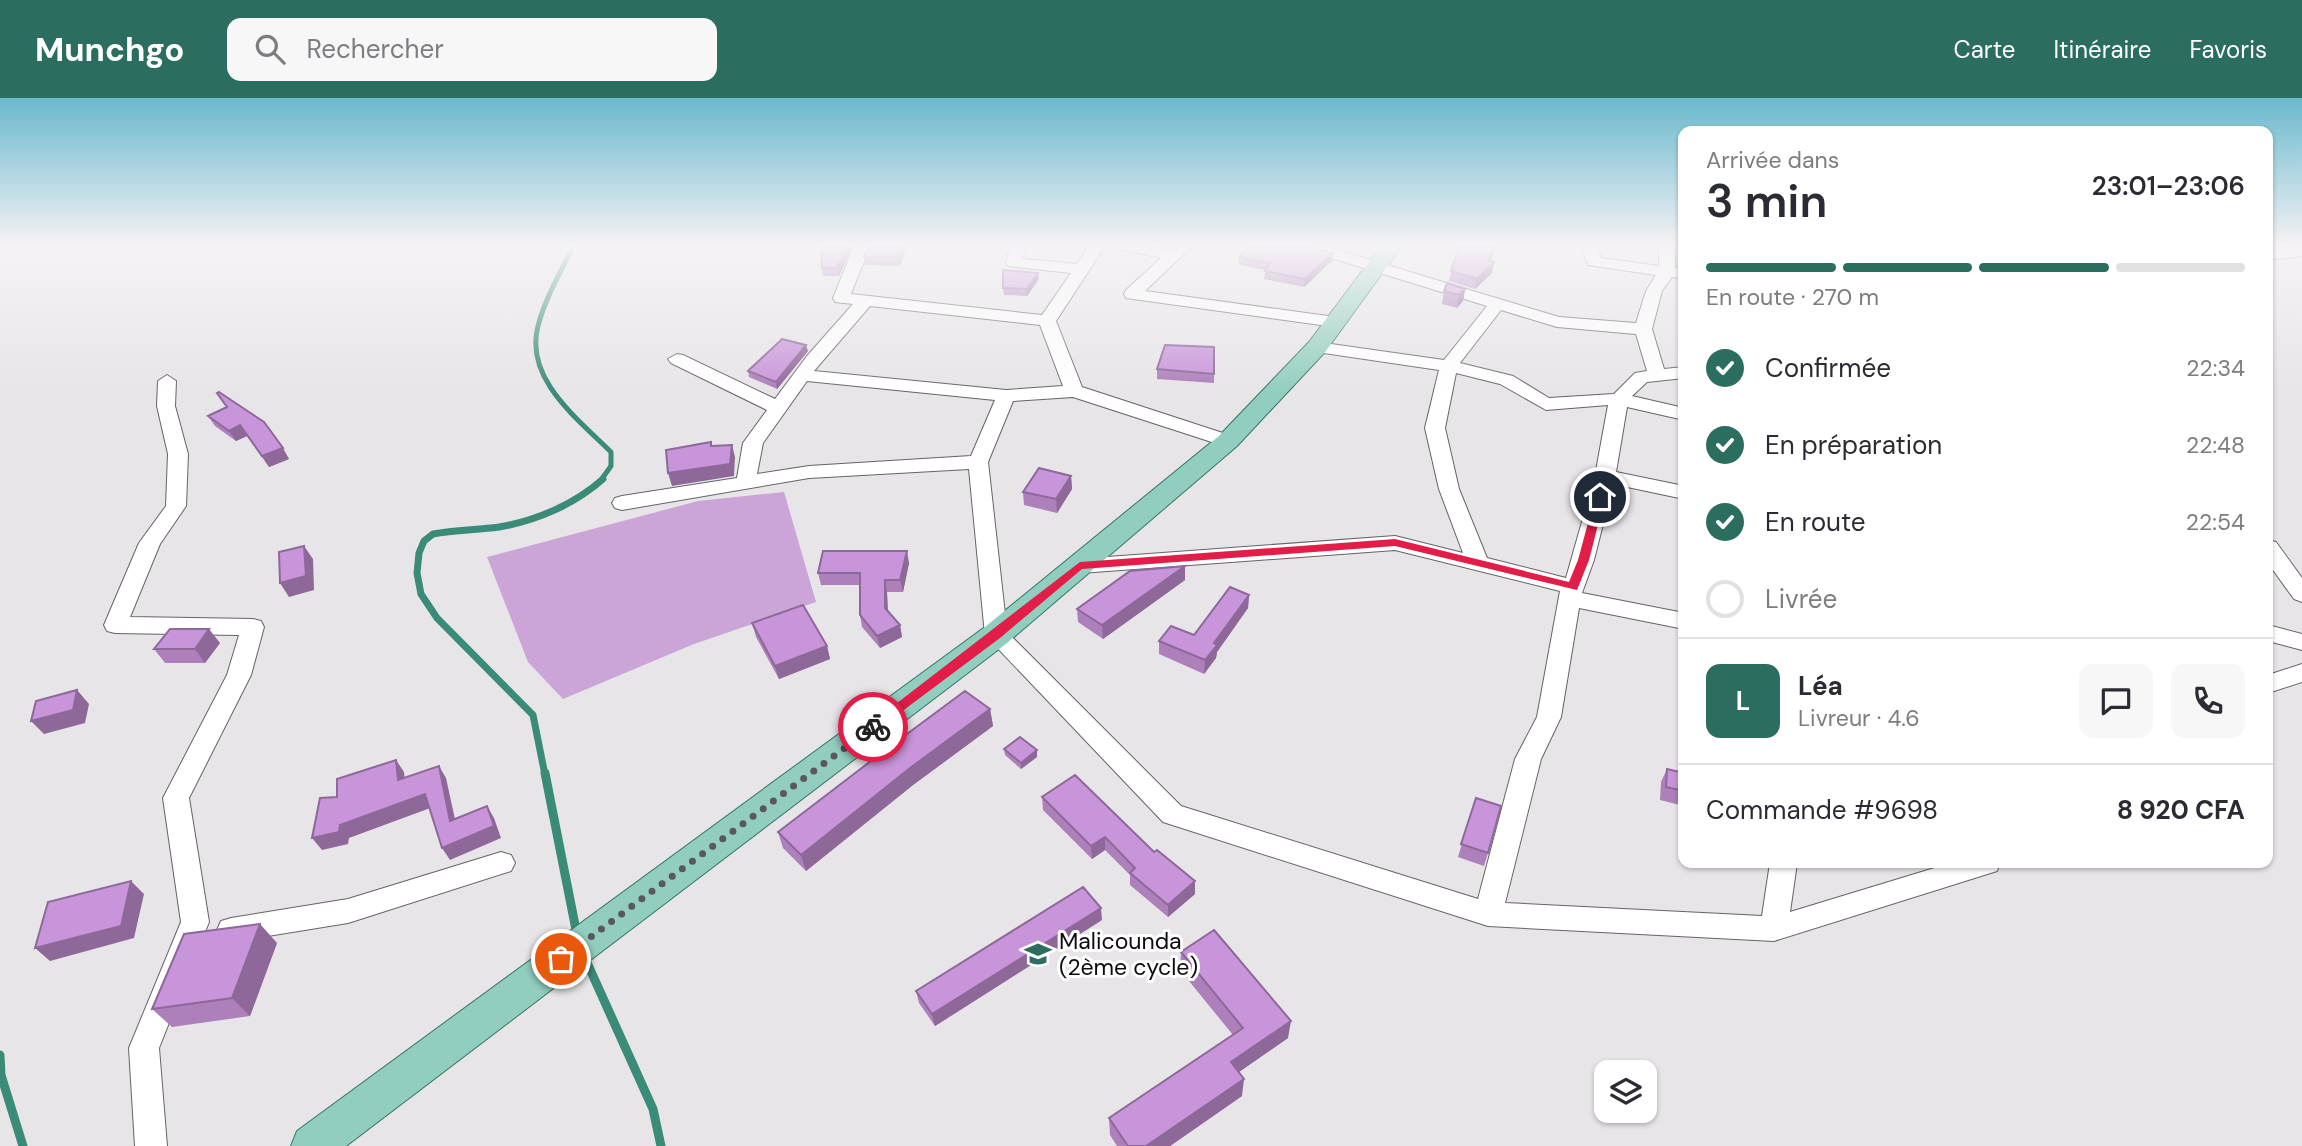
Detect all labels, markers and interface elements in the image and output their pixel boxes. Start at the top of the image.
search box [227,18,717,81]
text: Munchgo [35,28,185,71]
icon: search [251,30,289,68]
text: Rechercher [307,32,444,66]
text: Carte [1954,34,2015,65]
text: Itinéraire [2053,34,2151,65]
text: Favoris [2189,34,2267,65]
text: Arrivée dans [1706,145,1839,175]
text: 23:01–23:06 [2092,169,2245,203]
text: 3 min [1706,171,1827,231]
text: En route · 270 m [1706,282,1879,312]
icon: check [1706,349,1744,387]
text: Confirmée [1765,351,1891,385]
text: 22:34 [2186,353,2245,383]
icon: check [1706,426,1744,464]
text: En préparation [1765,428,1942,462]
text: 22:48 [2186,430,2245,460]
pin [1570,467,1630,527]
icon: home [1581,478,1619,516]
icon: check [1706,503,1744,541]
text: En route [1765,505,1866,539]
text: 22:54 [2186,507,2245,537]
text: Livrée [1765,582,1837,616]
button: chat [2079,664,2153,738]
button: phone [2171,664,2245,738]
text: Léa [1798,669,1843,703]
text: L [1736,684,1750,718]
courier [838,692,908,762]
text: Livreur · 4.6 [1798,703,1920,733]
icon: bike [854,708,892,746]
text: Commande #9698 [1706,793,1938,827]
text: 8 920 CFA [2117,793,2245,827]
place label: Malicounda (2ème cycle) [1059,926,1198,982]
pin [531,929,591,989]
school or university icon: Malicounda (2ème cycle) [1023,939,1053,969]
icon: bag [542,940,580,978]
map controls [1594,1060,1657,1123]
button: layers [1594,1060,1657,1123]

